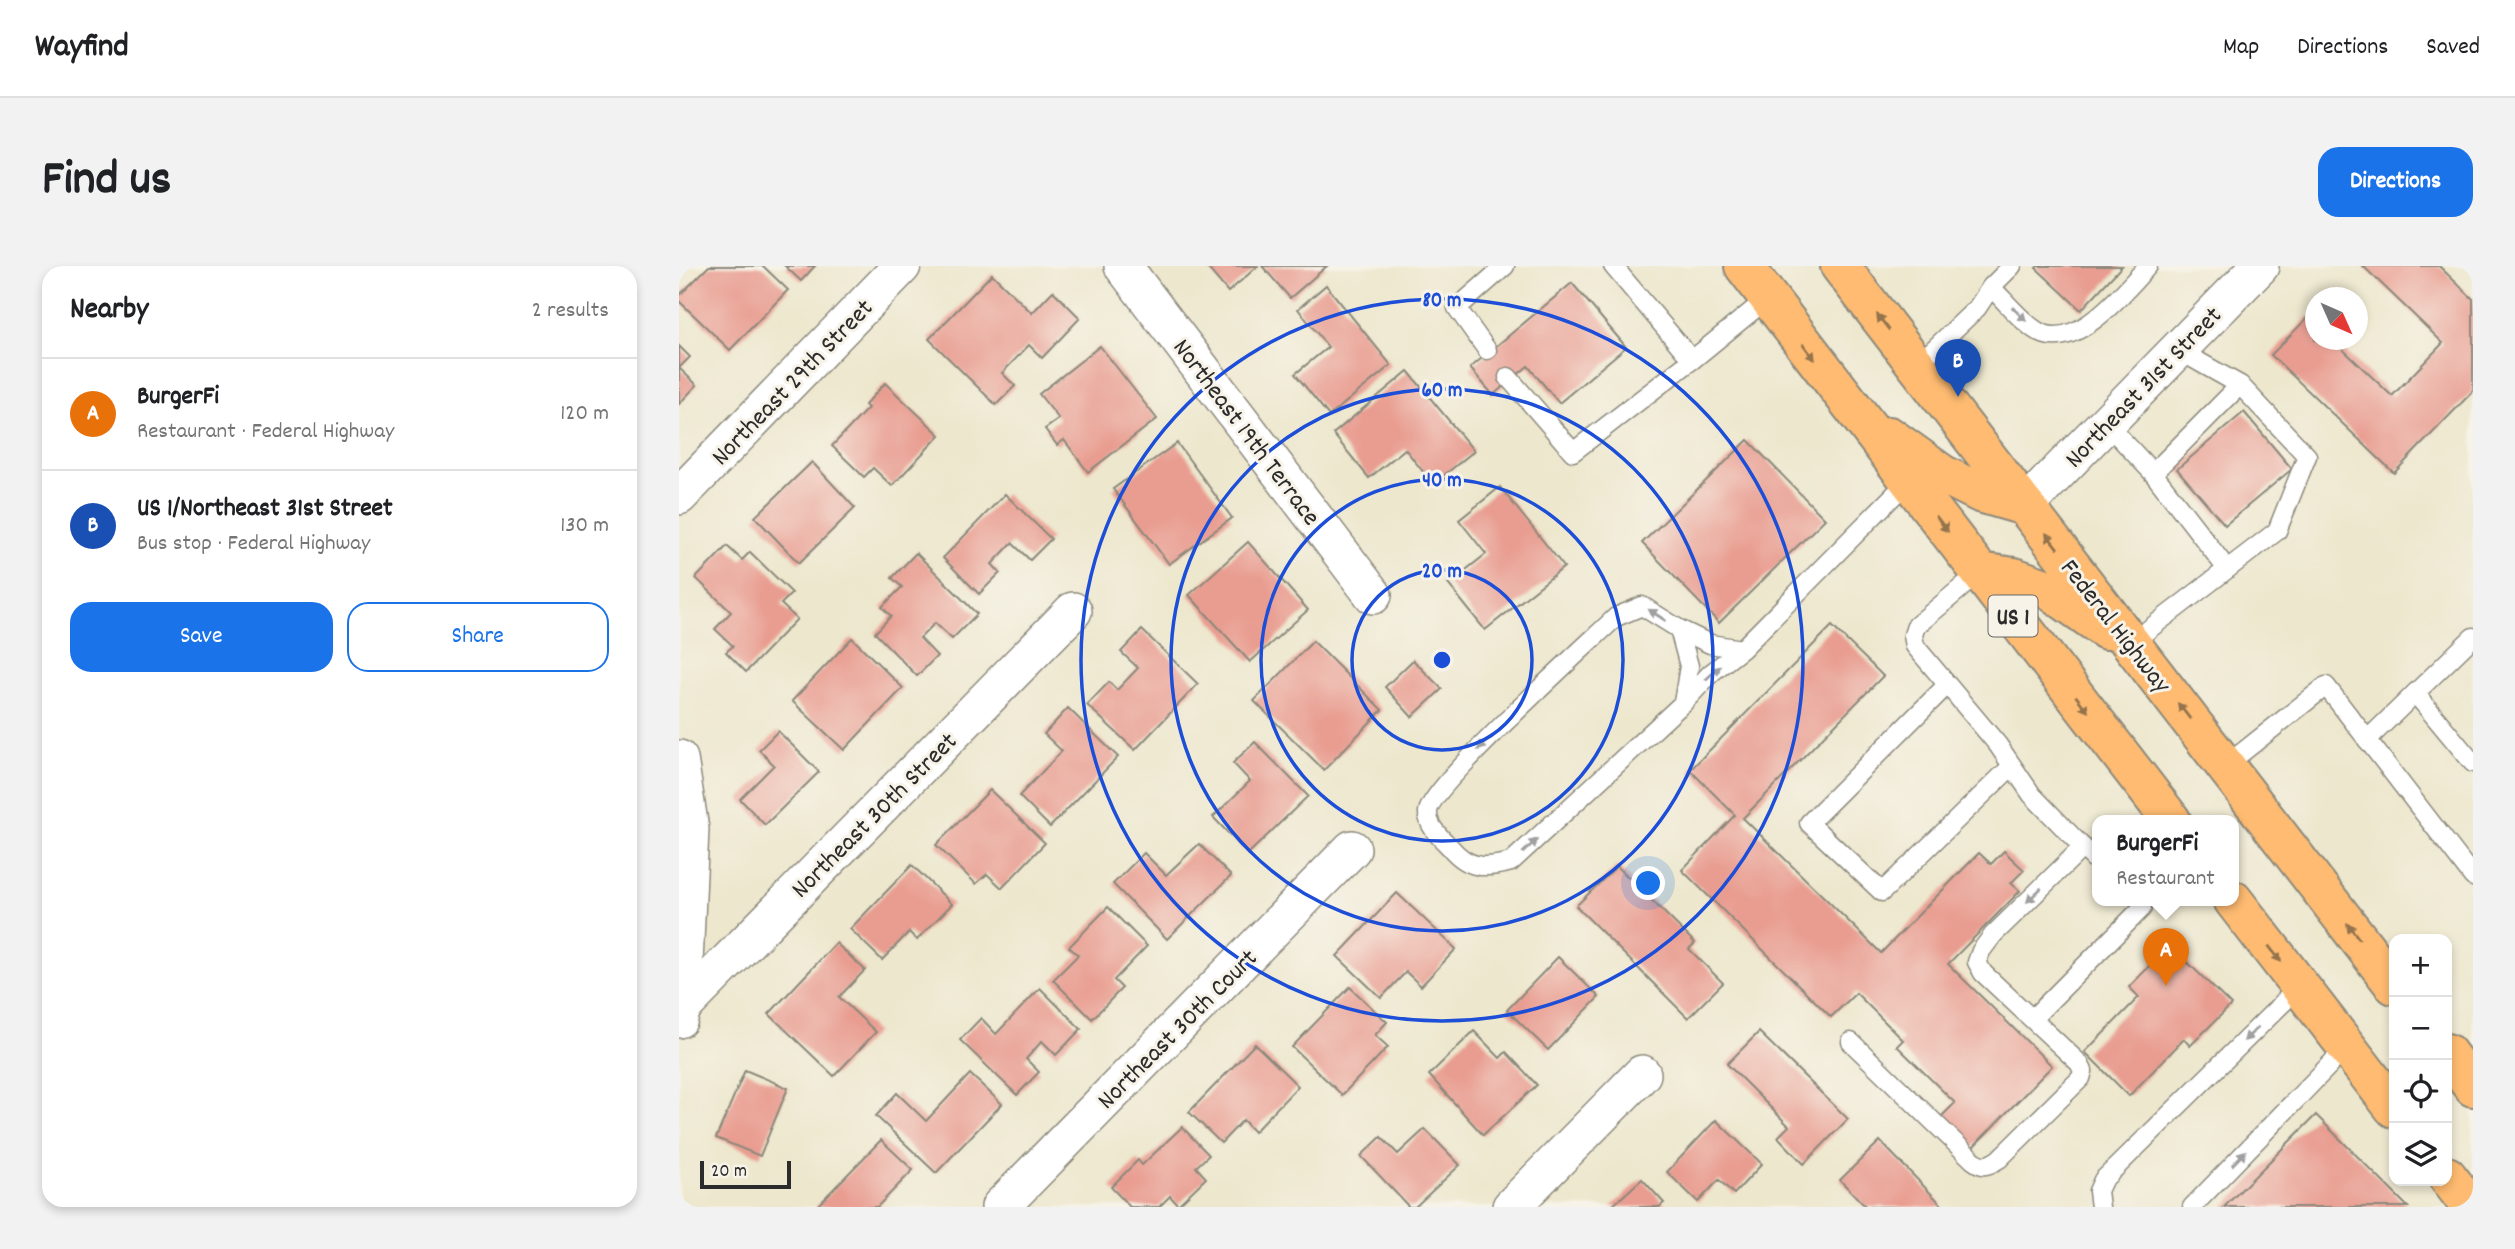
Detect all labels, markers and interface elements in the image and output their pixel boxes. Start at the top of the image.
text: Wayfind [35,25,129,72]
text: Map [2223,31,2259,65]
text: Directions [2297,31,2388,65]
text: Saved [2426,31,2480,65]
text: Find us [42,147,171,217]
button: Directions [2318,147,2473,217]
text: 80 m [1422,287,1462,317]
north arrow [2305,287,2368,350]
text: Nearby [70,290,148,333]
street label: Northeast 29th Street [704,291,883,475]
text: 2 results [532,295,609,328]
street label: Northeast 31st Street [2057,299,2232,478]
one-way arrow [2010,306,2027,323]
one-way arrow [1877,313,1891,331]
street label: Northeast 19th Terrace [1162,332,1328,534]
pin: B [1935,339,1981,397]
one-way arrow [1802,343,1816,361]
text: 60 m [1422,377,1462,407]
text: BurgerFi [137,379,219,416]
text: A [87,398,99,431]
text: 120 m [560,398,609,431]
text: Restaurant · Federal Highway [137,416,394,449]
text: 40 m [1422,467,1462,497]
text: US 1/Northeast 31st Street [137,491,393,528]
text: B [88,510,98,543]
text: 130 m [560,510,609,543]
one-way arrow [1935,515,1950,533]
text: Bus stop · Federal Highway [137,528,370,561]
one-way arrow [2045,532,2059,550]
street label: Federal Highway [2050,552,2179,703]
text: 20 m [1422,558,1462,588]
road number: US 1 [1989,596,2037,636]
button: Save [70,602,333,672]
button: Share [347,602,609,672]
one-way arrow [1647,608,1667,621]
centre of rings [1430,648,1454,672]
one-way arrow [1704,665,1721,681]
one-way arrow [2074,695,2089,713]
one-way arrow [2176,703,2191,721]
street label: Northeast 30th Street [784,725,967,908]
one-way arrow [1476,735,1494,751]
popup [2092,815,2239,906]
text: BurgerFi [2116,826,2198,863]
one-way arrow [1521,838,1538,854]
text: Restaurant [2116,863,2215,896]
your location [1631,866,1665,900]
one-way arrow [2026,886,2043,902]
one-way arrow [2345,922,2360,940]
pin: A [2143,928,2189,986]
map controls [2389,934,2452,1186]
button: + [2389,934,2452,997]
street label: Northeast 30th Court [1090,942,1267,1119]
one-way arrow [2268,945,2283,963]
button: − [2389,997,2452,1060]
one-way arrow [2243,1026,2260,1042]
button: locate [2389,1060,2452,1123]
button: layers [2389,1123,2452,1186]
one-way arrow [2231,1150,2247,1167]
scale bar [700,1158,791,1190]
text: 20 m [711,1159,747,1186]

